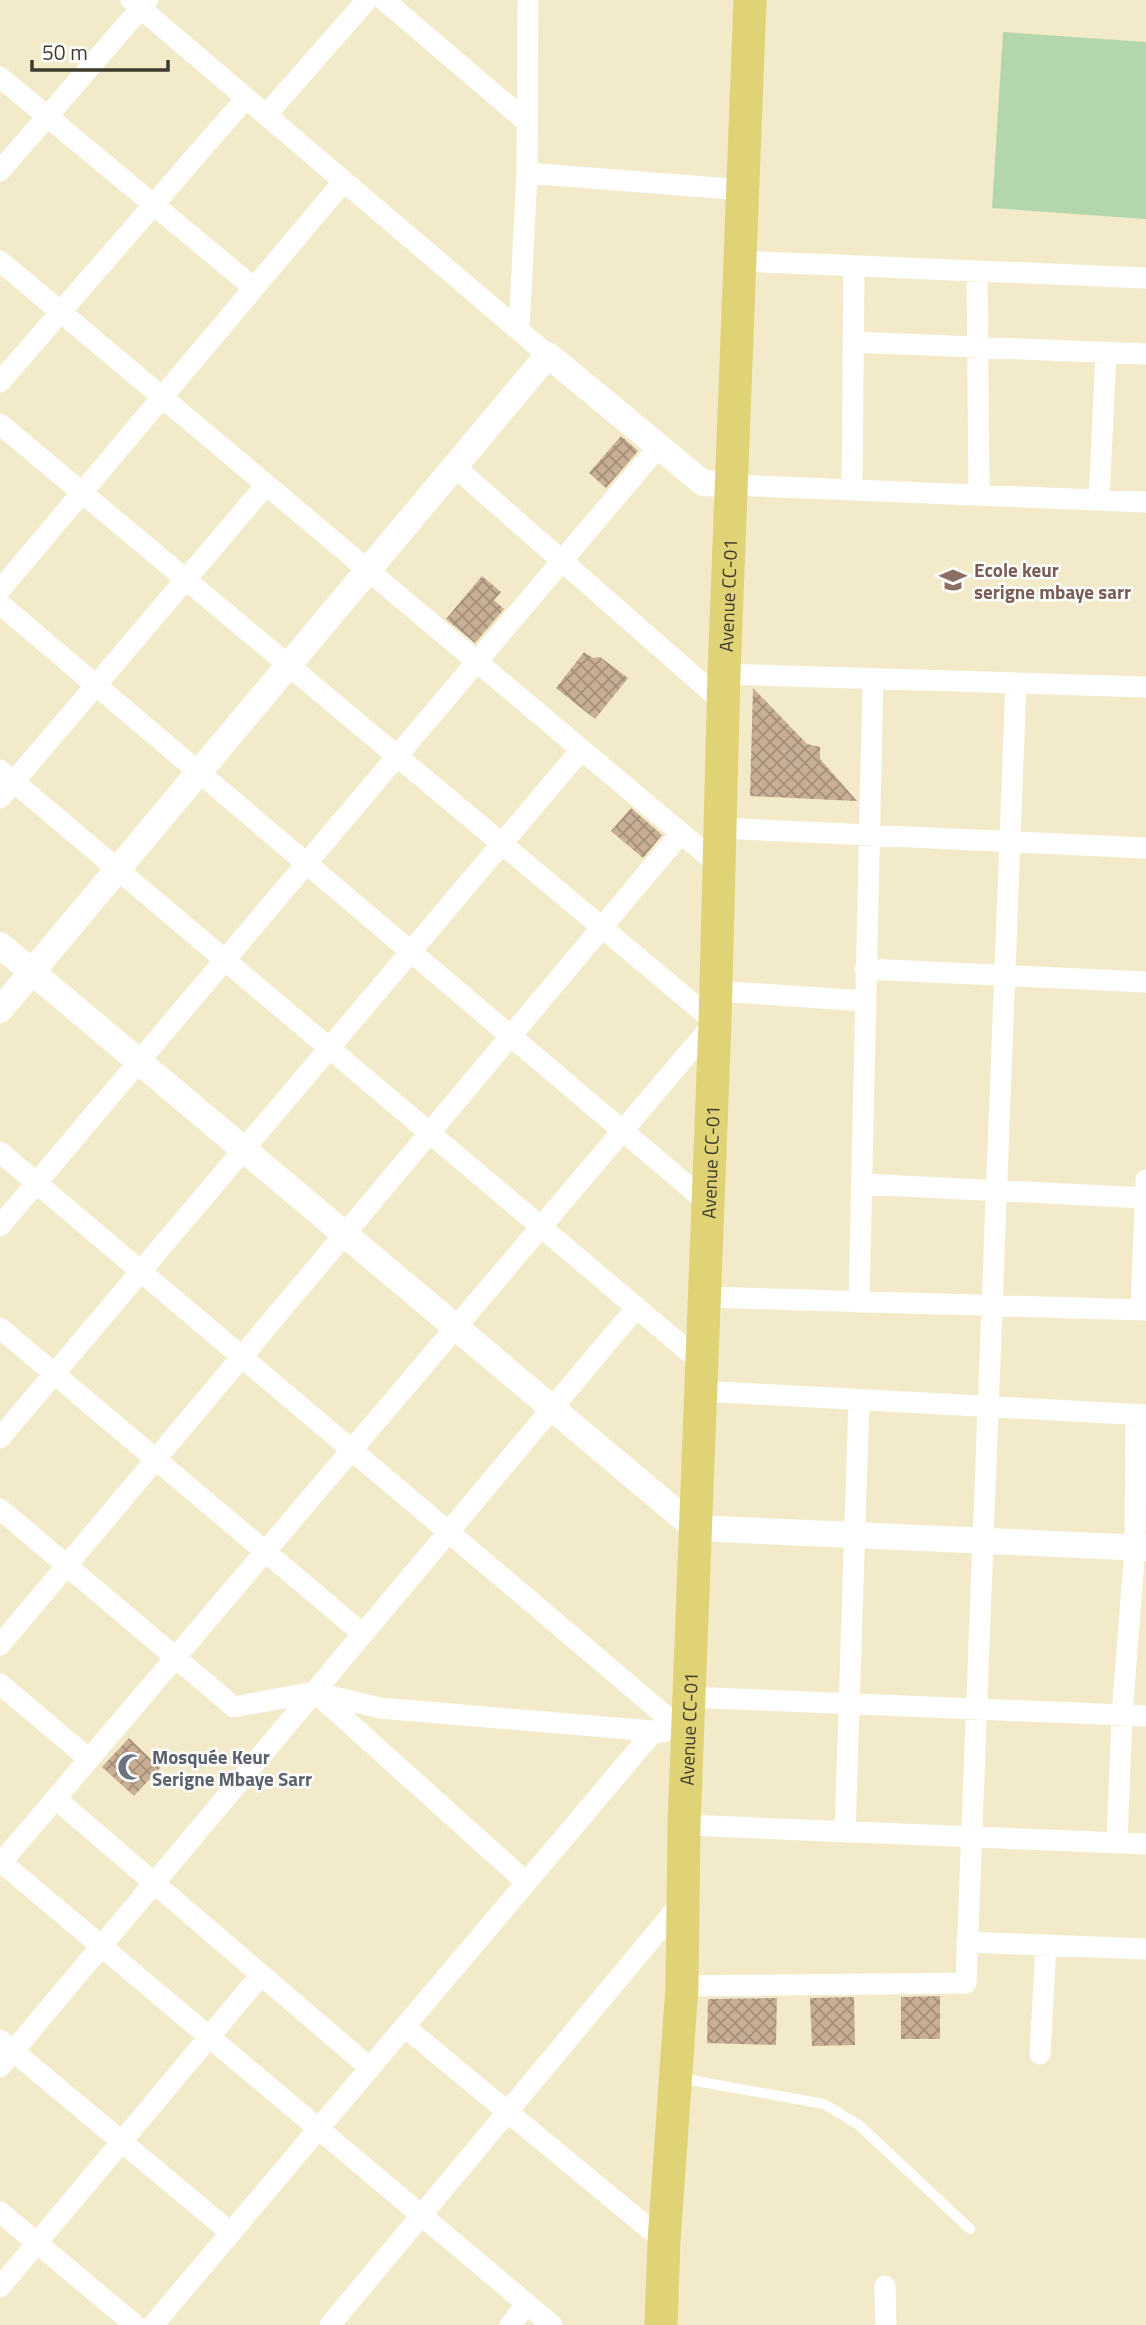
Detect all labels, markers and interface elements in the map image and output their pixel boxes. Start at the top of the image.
scale bar [32,28,168,72]
text: 50 m [42,36,88,68]
street label: Avenue CC-01 [710,538,744,653]
place label: Ecole keur serigne mbaye sarr [974,555,1131,606]
school or university icon: Ecole keur serigne mbaye sarr [938,565,968,595]
street label: Avenue CC-01 [693,1105,726,1219]
street label: Avenue CC-01 [671,1672,704,1786]
place label: Mosquée Keur Serigne Mbaye Sarr [152,1742,312,1793]
mosque icon: Mosquée Keur Serigne Mbaye Sarr [116,1752,146,1782]

